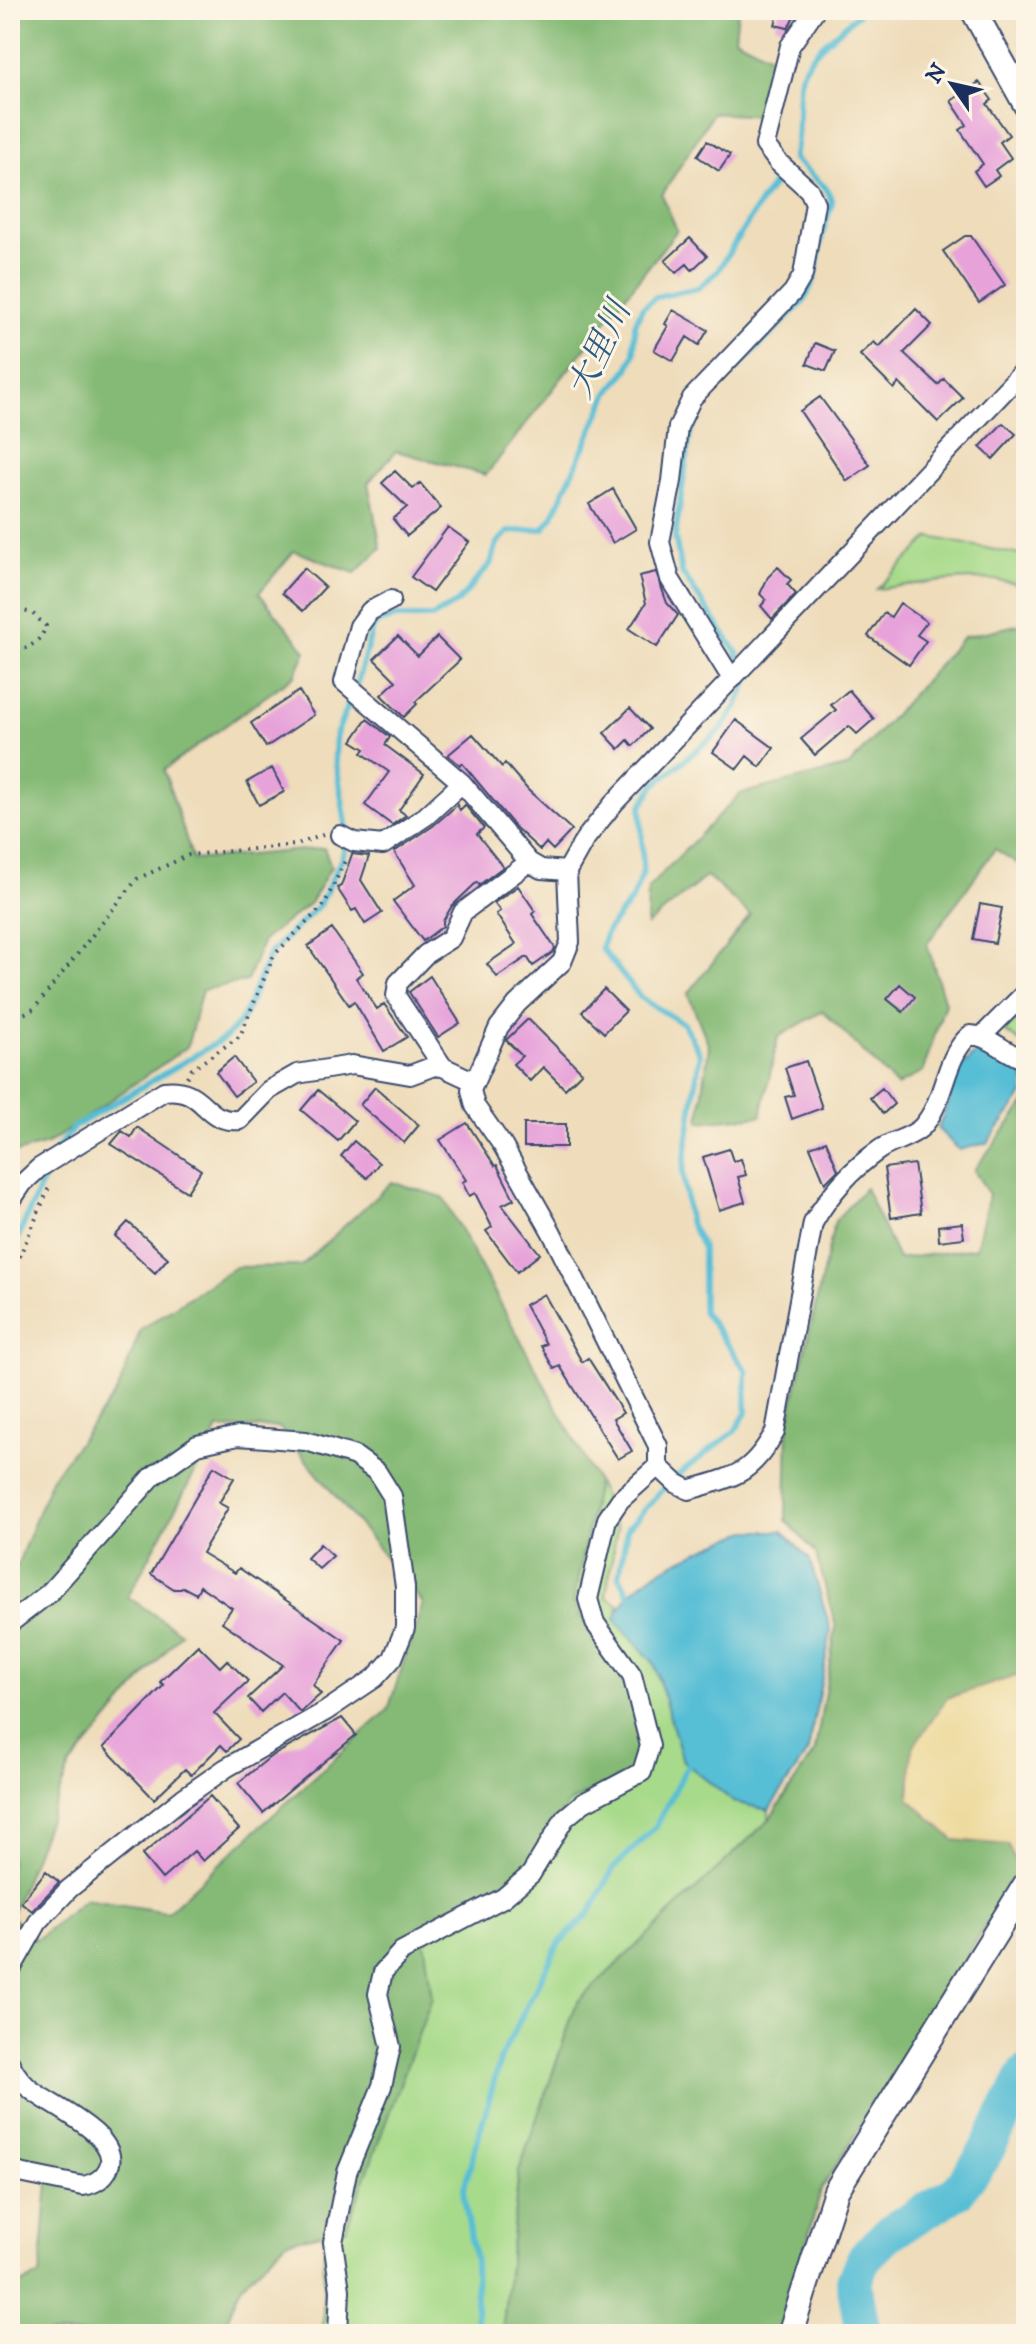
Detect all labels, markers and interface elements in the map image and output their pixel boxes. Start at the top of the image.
north arrow [912,44,992,124]
text: N [920,59,953,89]
water label: 大里川 [559,291,642,405]

